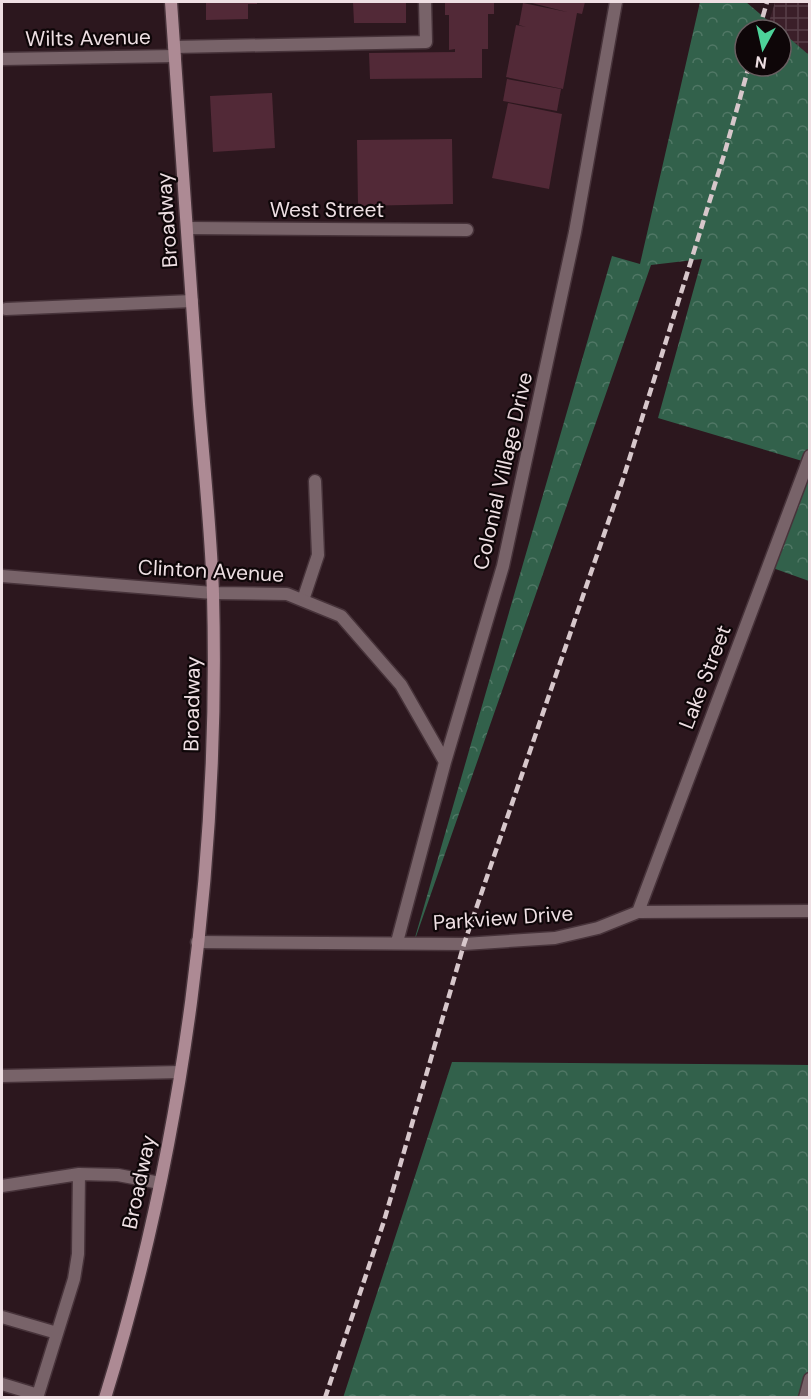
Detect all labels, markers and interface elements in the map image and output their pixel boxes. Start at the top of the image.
north arrow [733,18,793,78]
street label: Wilts Avenue [25,23,151,53]
text: N [754,51,768,74]
street label: Broadway [150,171,184,269]
street label: West Street [270,196,384,224]
street label: Colonial Village Drive [467,369,539,572]
street label: Clinton Avenue [137,553,285,589]
street label: Lake Street [672,621,738,733]
street label: Broadway [177,656,207,752]
street label: Parkview Drive [432,899,574,937]
street label: Broadway [115,1132,163,1232]

